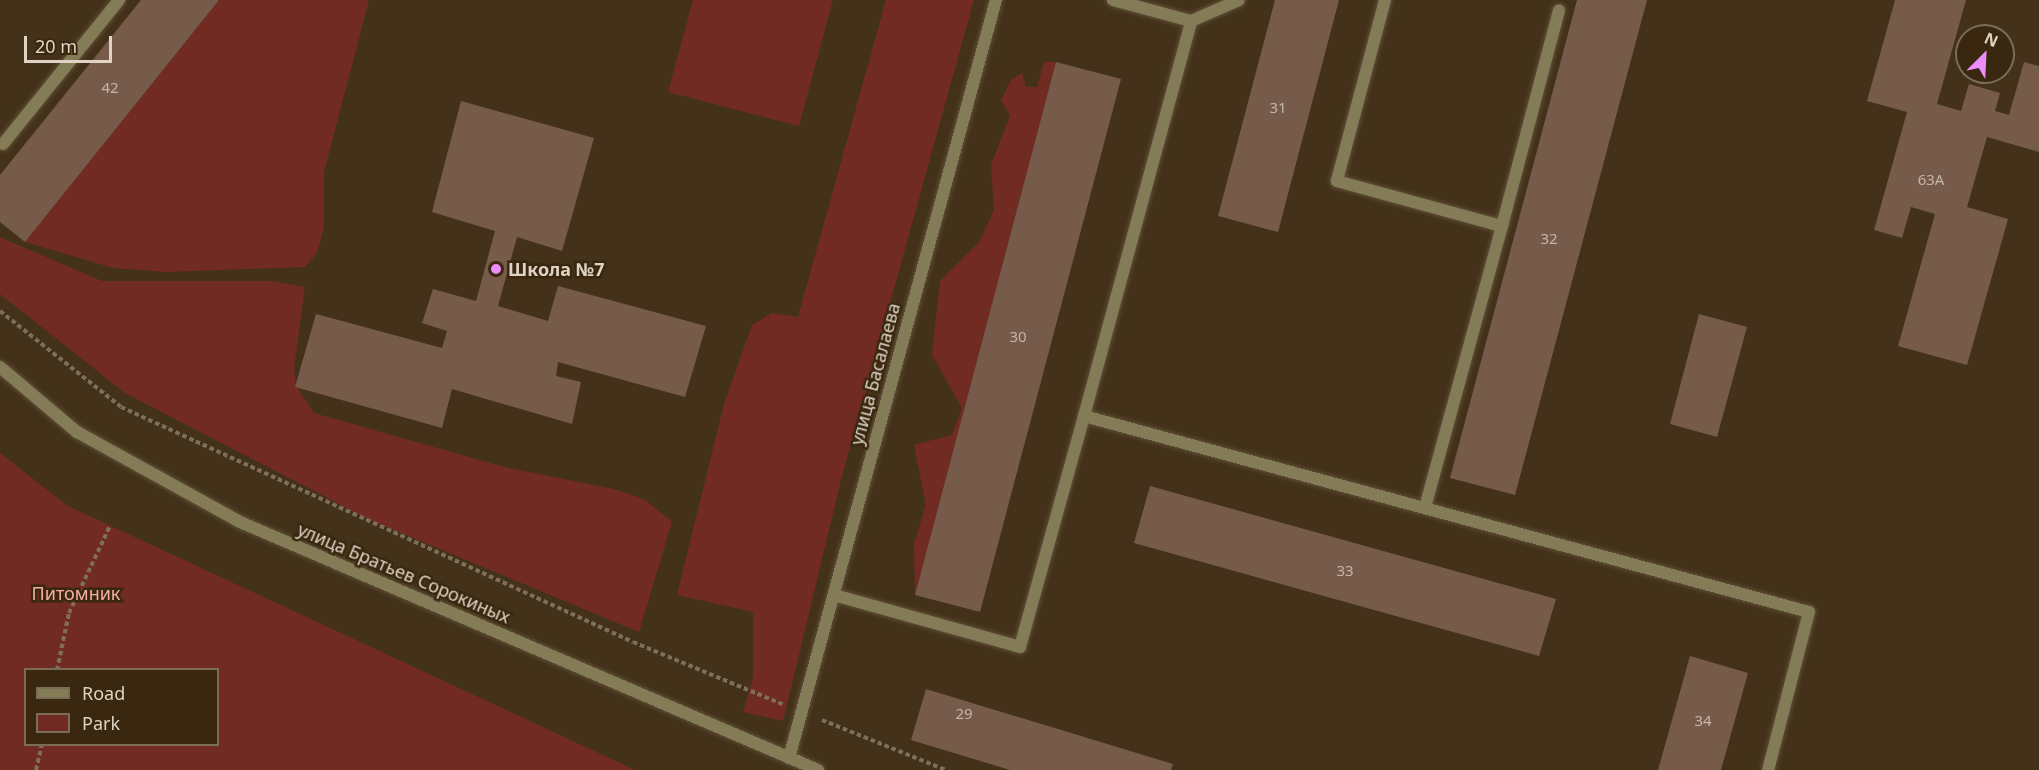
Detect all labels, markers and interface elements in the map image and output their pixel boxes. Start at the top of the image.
scale bar [27,24,116,62]
north arrow [1955,24,2015,84]
text: N [1981,27,2002,52]
text: 20 m [35,34,77,58]
house number: 42 [101,79,119,97]
house number: 31 [1269,99,1287,117]
house number: 63А [1918,171,1944,189]
house number: 32 [1540,230,1558,248]
place label: Школа №7 [508,258,605,280]
marker: Школа №7 [489,262,503,276]
street label: улица Басалаева [846,301,904,447]
house number: 30 [1009,328,1027,346]
street label: улица Братьев Сорокиных [294,518,514,628]
house number: 33 [1336,562,1354,580]
park label: Питомник [32,582,120,604]
legend [24,668,219,746]
text: Road [82,681,125,705]
house number: 29 [955,705,973,723]
text: Park [82,711,120,735]
house number: 34 [1694,712,1712,730]

